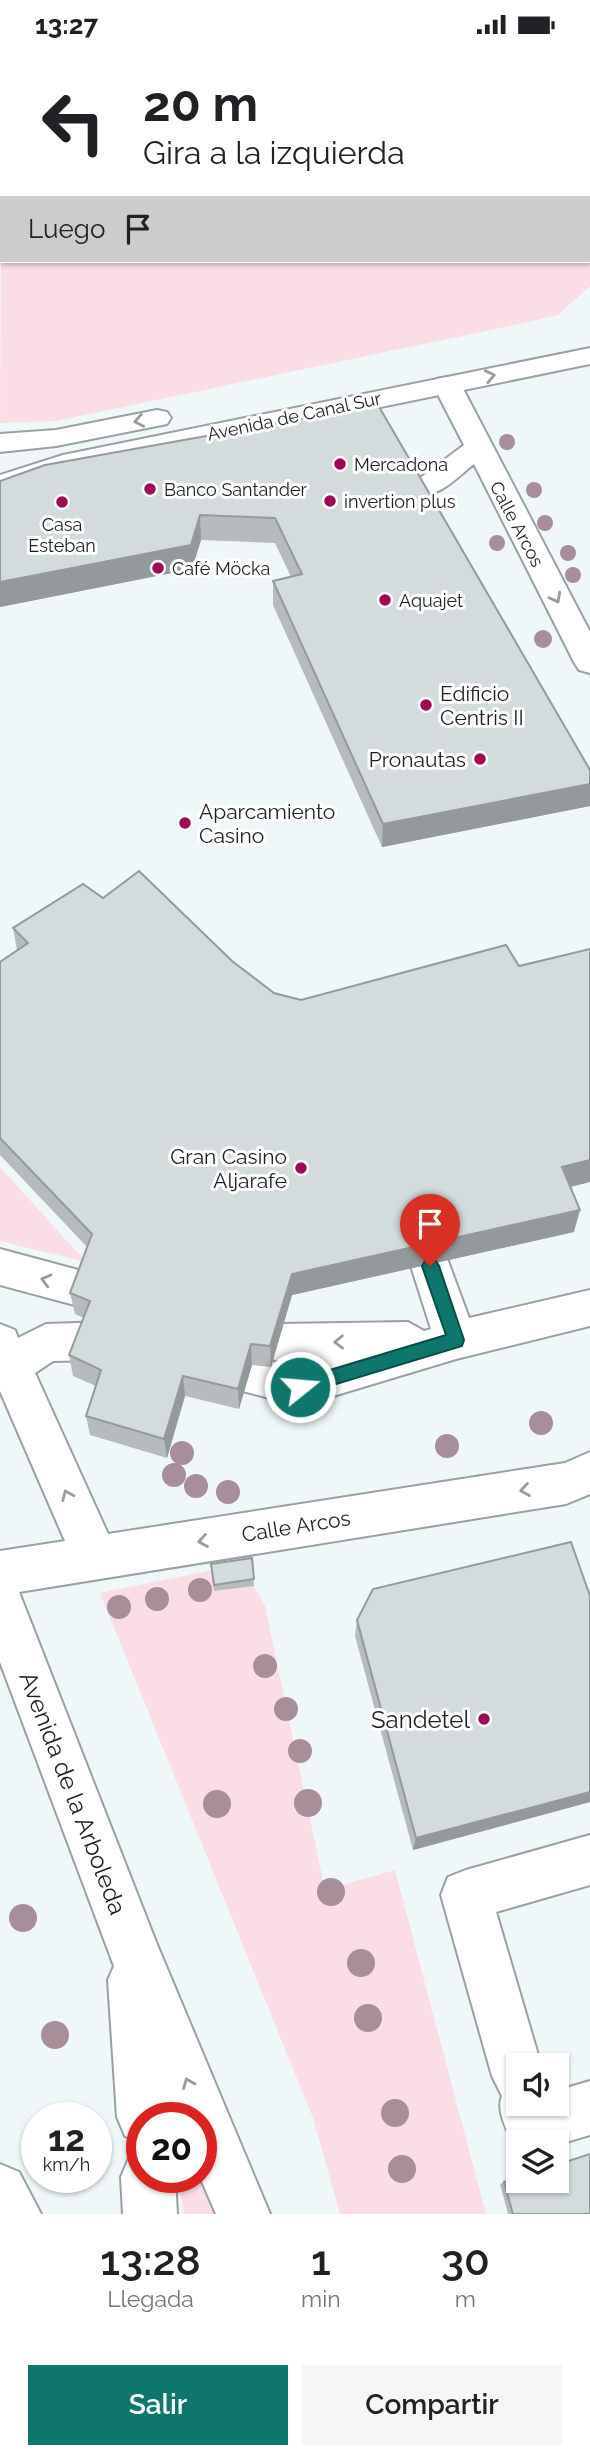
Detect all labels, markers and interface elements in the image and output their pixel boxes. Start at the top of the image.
text: 13:27 [35,10,98,40]
text: 20 m [143,75,258,132]
icon: left [28,77,119,168]
text: Gira a la izquierda [143,134,405,171]
icon: arrive [119,210,157,248]
text: Luego [28,214,105,244]
one-way arrow [484,370,496,385]
street label: Avenida de Canal Sur [205,387,383,445]
one-way arrow [133,413,145,428]
place label: Mercadona [354,454,448,475]
marker: Mercadona [332,456,348,472]
street label: Calle Arcos [486,478,548,571]
place label: Banco Santander [164,479,308,500]
marker: Banco Santander [142,481,158,497]
place label: invertion plus [344,491,456,512]
marker: invertion plus [322,493,338,509]
marker: Casa Esteban [54,494,70,510]
place label: Casa Esteban [28,514,96,556]
place label: Café Möcka [172,558,270,579]
marker: Café Möcka [150,560,166,576]
place label: Aquajet [399,590,463,611]
one-way arrow [548,591,561,603]
marker: Aquajet [377,592,393,608]
place label: Edificio Centris II [440,681,524,730]
marker: Edificio Centris II [418,697,434,713]
place label: Pronautas [369,747,466,772]
marker: Pronautas [472,751,488,767]
place label: Aparcamiento Casino [199,799,335,848]
marker: Aparcamiento Casino [177,815,193,831]
place label: Gran Casino Aljarafe [170,1144,287,1193]
marker: Gran Casino Aljarafe [293,1160,309,1176]
pin [400,1194,460,1266]
icon: arrive [411,1205,449,1243]
one-way arrow [40,1273,52,1288]
one-way arrow [333,1334,343,1350]
position arrow [263,1350,337,1424]
one-way arrow [519,1482,530,1497]
one-way arrow [61,1490,75,1502]
street label: Calle Arcos [240,1505,352,1547]
one-way arrow [197,1533,209,1548]
street label: Avenida de la Arboleda [13,1668,133,1918]
place label: Sandetel [371,1705,470,1734]
marker: Sandetel [476,1711,492,1727]
map controls [506,2053,569,2193]
button: sound [506,2053,569,2116]
one-way arrow [183,2078,197,2090]
speed limit sign: 20 [126,2102,217,2193]
text: 12 [48,2118,85,2159]
button: layers [506,2130,569,2193]
text: km/h [43,2154,90,2175]
text: 13:28 [100,2236,201,2285]
text: 1 [311,2236,331,2285]
text: 30 [441,2236,490,2285]
text: Llegada [107,2285,194,2312]
text: min [301,2285,341,2312]
text: m [455,2285,476,2312]
button: Salir [28,2365,288,2445]
button: Compartir [302,2365,562,2445]

